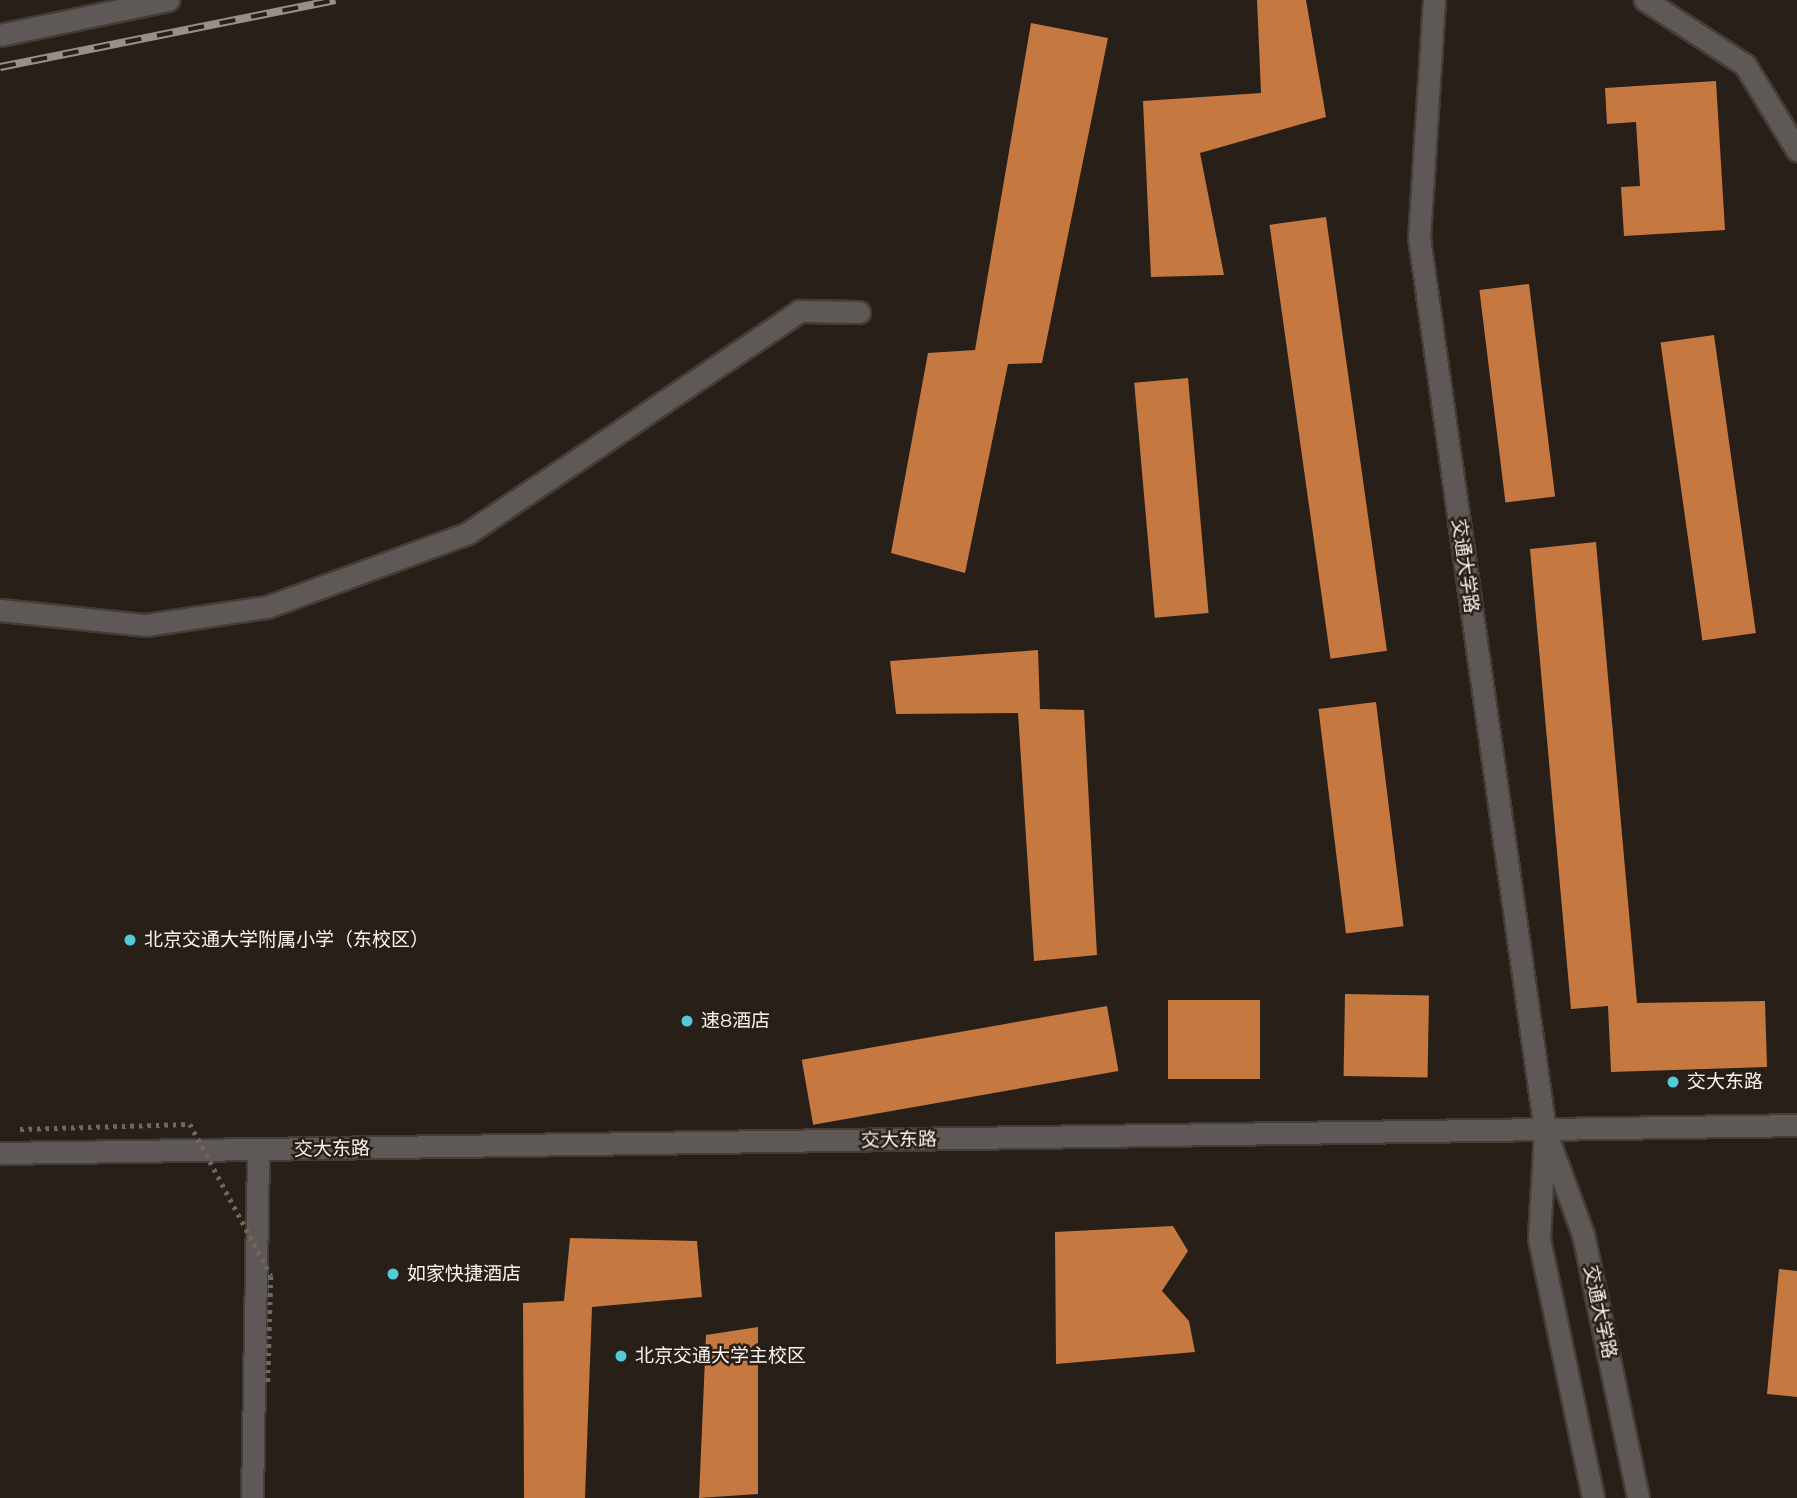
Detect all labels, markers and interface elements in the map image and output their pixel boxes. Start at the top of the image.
street label: 交通大学路 [1447,517,1483,615]
place label: 北京交通大学附属小学（东校区） [144,929,429,951]
marker: 北京交通大学附属小学（东校区） [122,932,138,948]
place label: 速8酒店 [701,1010,770,1032]
marker: 速8酒店 [679,1013,695,1029]
place label: 交大东路 [1687,1071,1763,1093]
marker: 交大东路 [1665,1074,1681,1090]
street label: 交大东路 [861,1128,937,1152]
street label: 交大东路 [294,1137,370,1161]
place label: 如家快捷酒店 [407,1263,521,1285]
street label: 交通大学路 [1579,1263,1621,1361]
marker: 如家快捷酒店 [385,1266,401,1282]
place label: 北京交通大学主校区 [635,1345,806,1367]
marker: 北京交通大学主校区 [613,1348,629,1364]

